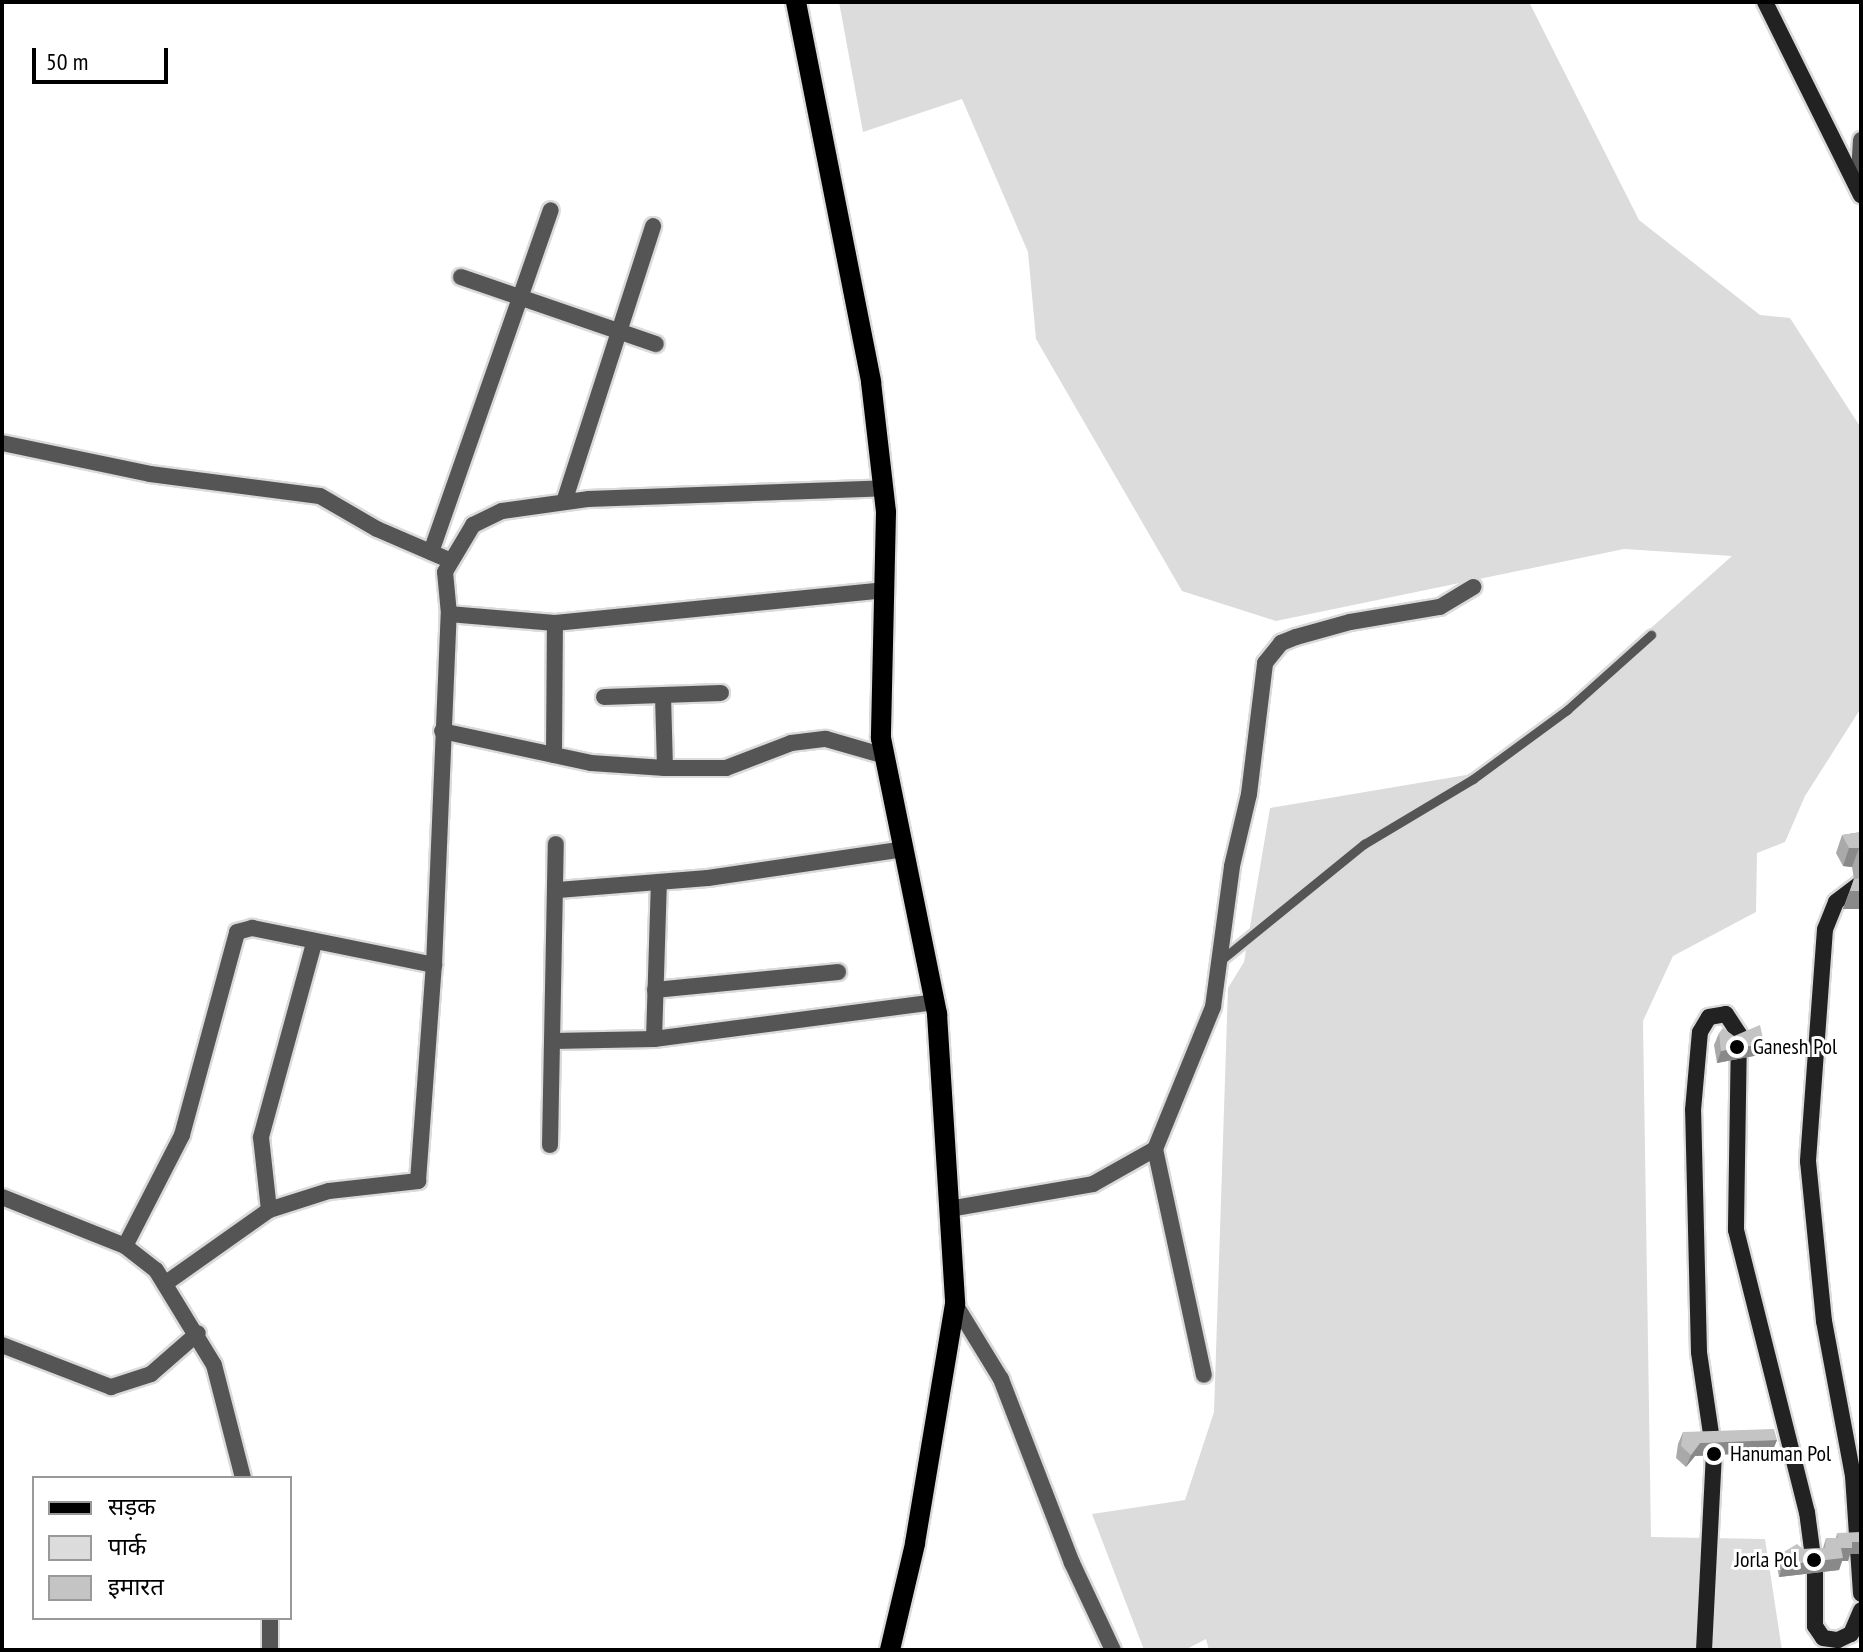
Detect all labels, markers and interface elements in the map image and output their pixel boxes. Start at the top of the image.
scale bar [36,32,172,82]
text: 50 m [46,46,88,77]
place label: Ganesh Pol [1753,1034,1837,1060]
marker: Ganesh Pol [1728,1038,1746,1056]
place label: Hanuman Pol [1730,1441,1831,1467]
marker: Hanuman Pol [1705,1445,1723,1463]
legend [32,1476,292,1620]
text: सड़क [108,1491,156,1522]
text: पार्क [108,1531,146,1562]
place label: Jorla Pol [1735,1547,1798,1573]
marker: Jorla Pol [1805,1551,1823,1569]
text: इमारत [108,1571,164,1602]

